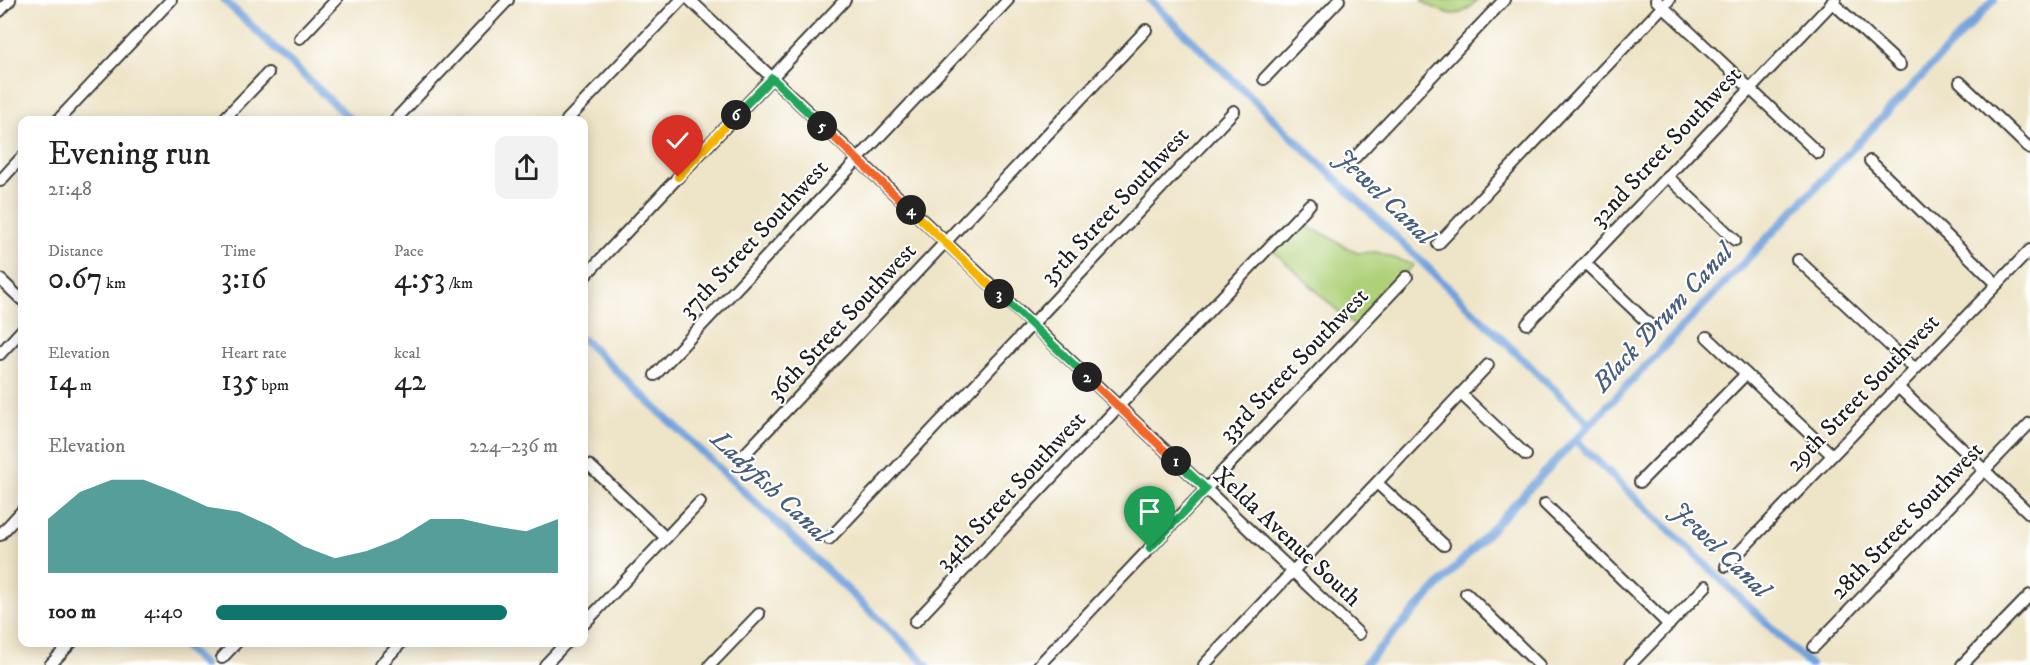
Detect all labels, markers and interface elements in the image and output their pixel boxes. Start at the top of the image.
street label: 32nd Street Southwest [1584,60,1749,234]
pin: 6 [721,100,751,130]
text: 6 [732,105,740,125]
pin: 5 [807,111,837,141]
pin [652,115,703,177]
text: 5 [818,116,826,136]
street label: 35th Street Southwest [1034,121,1196,291]
icon: check [661,124,694,157]
text: Evening run [48,134,210,175]
button: share [495,136,558,199]
water label: Jewel Canal [1327,141,1443,255]
street label: 37th Street Southwest [673,153,835,325]
text: 21:48 [48,177,92,202]
pin: 4 [896,195,926,225]
text: 4 [906,200,916,220]
water label: Black Drum Canal [1585,234,1743,400]
street label: 36th Street Southwest [761,236,923,407]
text: Distance [48,241,103,261]
text: Time [221,241,256,261]
text: Pace [394,241,424,261]
text: 0.67 [48,261,103,298]
text: 3:16 [221,261,267,298]
text: 4:53 [394,261,445,298]
text: km [103,273,126,293]
text: /km [445,273,473,293]
pin: 3 [984,279,1014,309]
street label: 33rd Street Southwest [1213,281,1375,448]
text: 3 [996,284,1002,304]
street label: 29th Street Southwest [1780,308,1946,478]
text: Elevation [48,343,110,363]
text: Heart rate [221,343,287,363]
text: kcal [394,343,420,363]
pin: 2 [1072,362,1102,392]
text: 14 [48,363,76,400]
text: 135 [221,363,258,400]
text: 42 [394,363,426,400]
text: 2 [1083,367,1091,387]
text: m [76,375,92,395]
text: bpm [258,375,289,395]
street label: 34th Street Southwest [929,405,1093,577]
water label: Ladyfish Canal [702,422,839,553]
text: Elevation [48,434,125,459]
text: 224–236 m [469,434,558,459]
street label: 28th Street Southwest [1824,436,1990,606]
pin: 1 [1161,446,1191,476]
text: 1 [1173,451,1179,471]
street label: Xelda Avenue South [1207,461,1368,614]
pin [1124,486,1175,548]
water label: Jewel Canal [1663,494,1779,608]
icon: arrive [1133,495,1166,528]
text: 100 m [48,600,96,625]
text: 4:40 [144,600,183,625]

